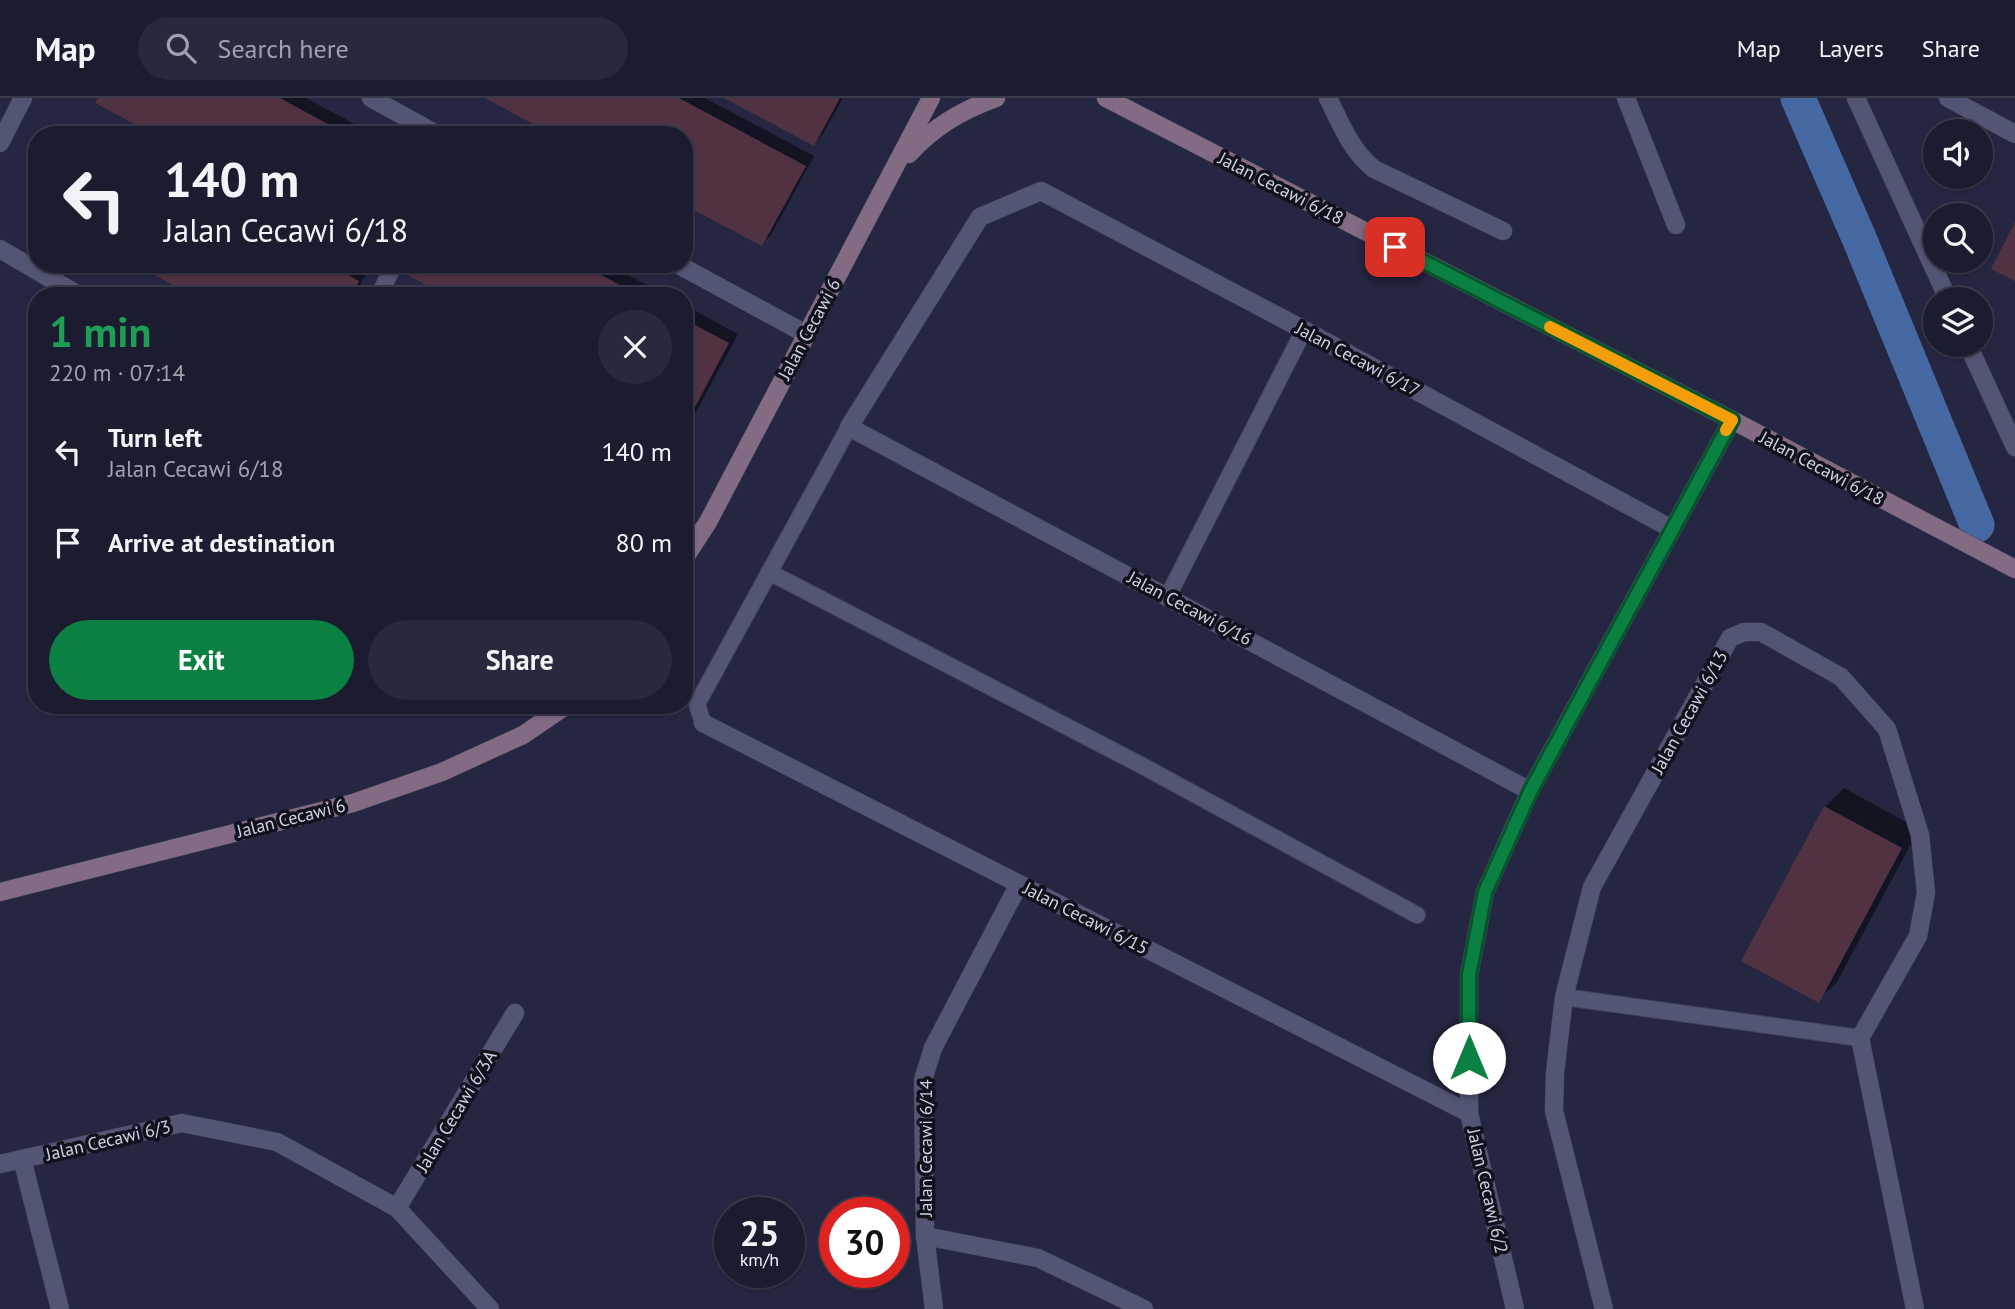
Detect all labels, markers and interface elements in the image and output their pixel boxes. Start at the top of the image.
search box [138,17,628,80]
text: Map [35,27,96,70]
icon: search [162,29,200,67]
text: Search here [218,32,349,65]
text: Map [1737,33,1781,64]
text: Layers [1819,33,1884,64]
text: Share [1922,33,1980,64]
map controls [1923,119,1993,357]
button: sound [1923,119,1993,189]
street label: Jalan Cecawi 6/18 [1214,146,1347,229]
text: 140 m [164,147,299,211]
icon: left [49,154,140,245]
button: search [1923,203,1993,273]
text: Jalan Cecawi 6/18 [164,209,408,251]
pin [1365,217,1425,277]
icon: arrive [1376,228,1414,266]
street label: Jalan Cecawi 6 [772,274,845,384]
button: layers [1923,287,1993,357]
text: 1 min [49,304,151,359]
button: close [598,310,672,384]
street label: Jalan Cecawi 6/17 [1291,316,1424,401]
text: 220 m · 07:14 [49,358,185,387]
text: Turn left [108,421,202,454]
street label: Jalan Cecawi 6/18 [1755,425,1888,510]
icon: left [49,433,87,471]
text: 140 m [601,435,672,468]
text: Jalan Cecawi 6/18 [108,454,283,483]
icon: arrive [49,524,87,562]
text: Arrive at destination [108,526,335,559]
text: 80 m [616,526,672,559]
street label: Jalan Cecawi 6/16 [1123,565,1256,650]
button: Exit [49,620,354,700]
button: Share [368,620,672,700]
street label: Jalan Cecawi 6/13 [1645,646,1732,778]
street label: Jalan Cecawi 6 [233,793,348,843]
street label: Jalan Cecawi 6/15 [1019,876,1152,959]
position arrow [1432,1021,1506,1095]
street label: Jalan Cecawi 6/3A [410,1046,502,1177]
street label: Jalan Cecawi 6/14 [914,1079,937,1218]
street label: Jalan Cecawi 6/3 [42,1114,173,1166]
street label: Jalan Cecawi 6/2 [1462,1125,1514,1256]
speed limit sign: 30 [819,1197,910,1288]
text: 25 [740,1210,779,1256]
text: km/h [740,1248,779,1271]

